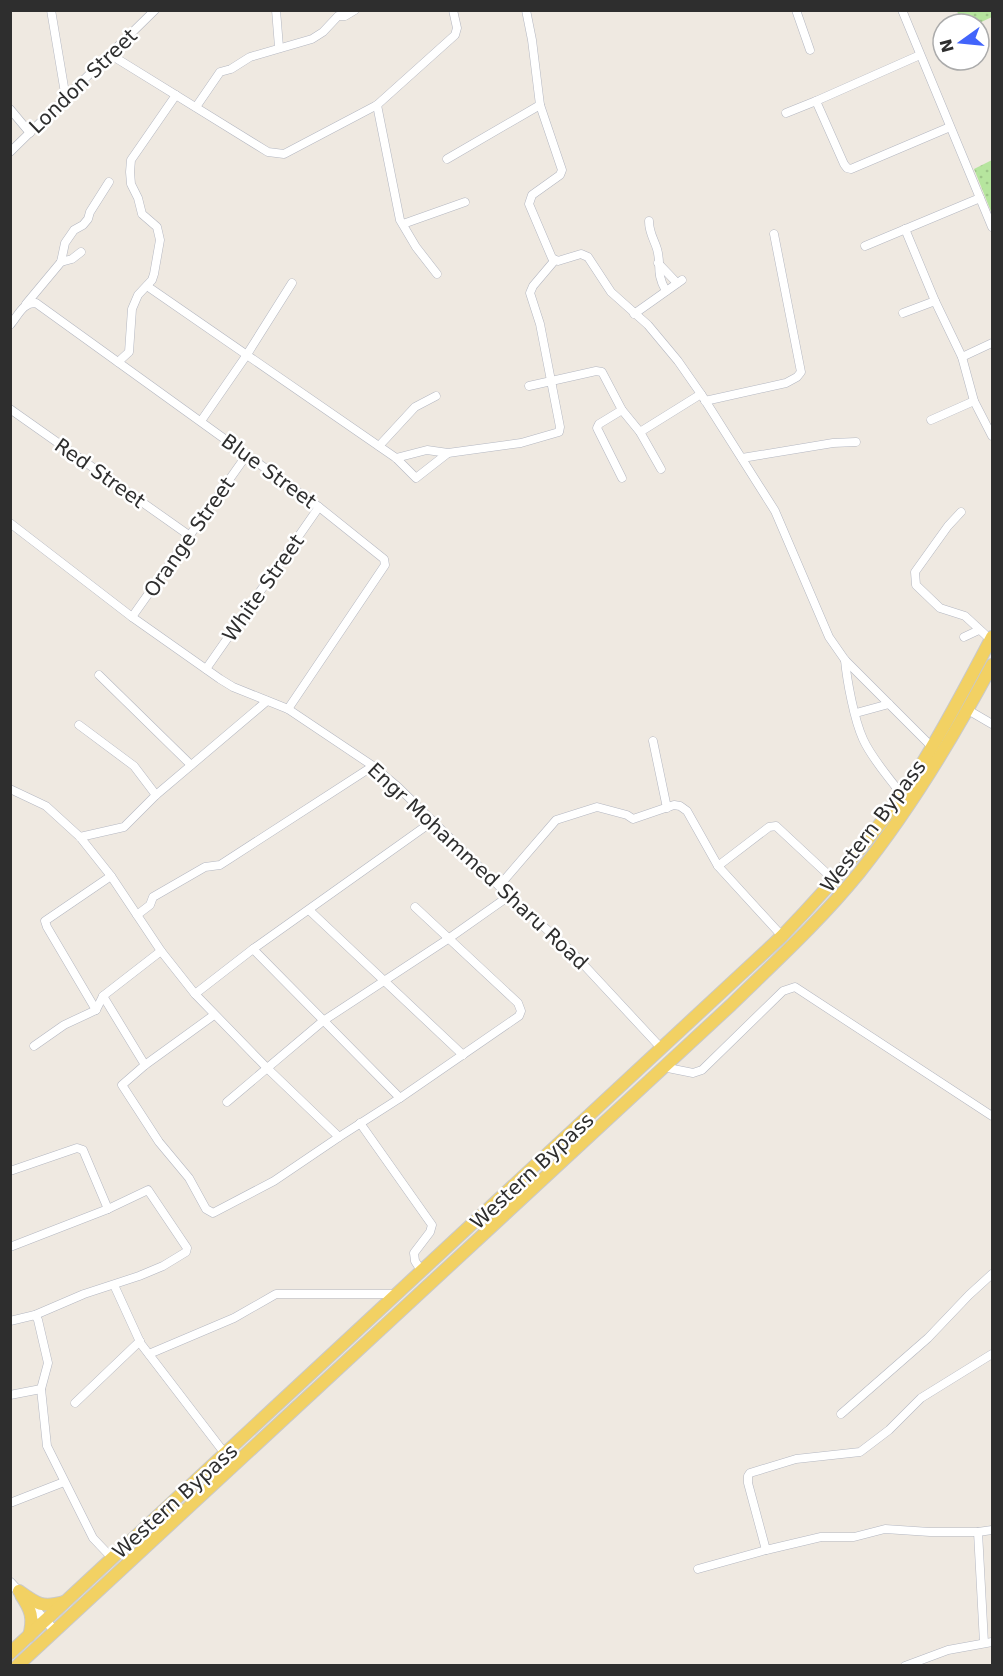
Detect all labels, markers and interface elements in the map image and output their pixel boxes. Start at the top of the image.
north arrow [931,12,991,72]
street label: London Street [24,23,142,138]
text: N [936,37,958,55]
street label: Blue Street [217,429,321,514]
street label: Red Street [50,433,150,513]
street label: Orange Street [139,472,239,602]
street label: White Street [217,530,309,646]
street label: Western Bypass [815,755,931,897]
street label: Engr Mohammed Sharu Road [363,758,593,974]
street label: Western Bypass [465,1108,599,1234]
street label: Western Bypass [108,1439,242,1563]

